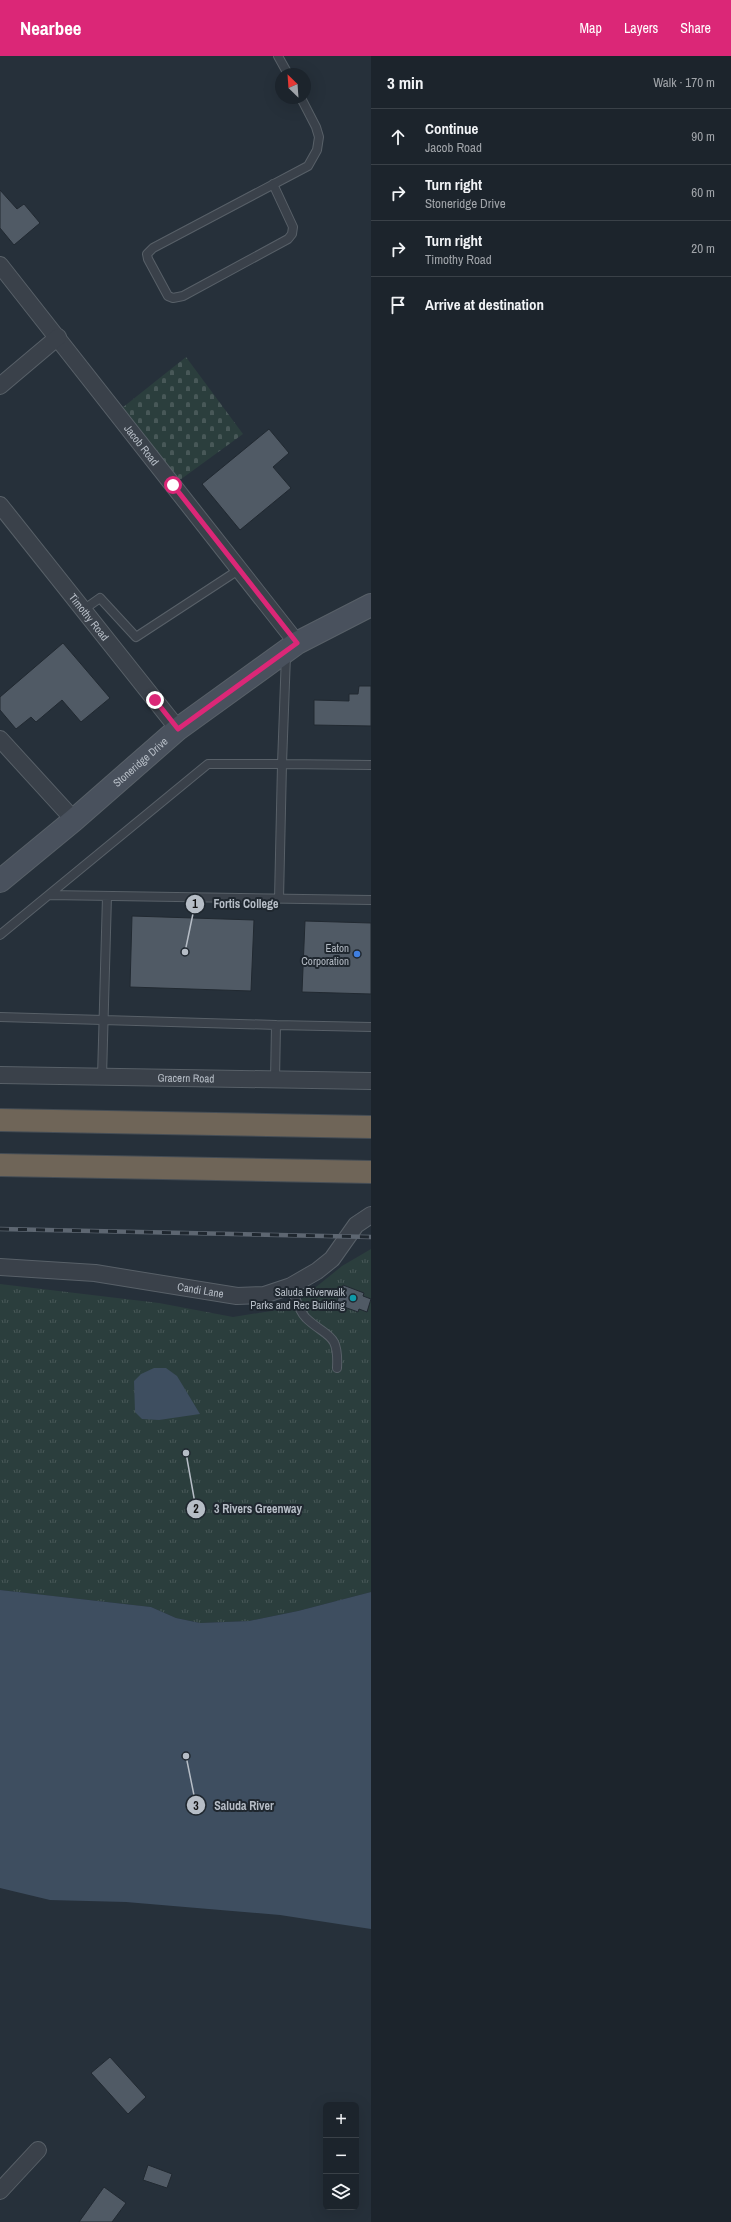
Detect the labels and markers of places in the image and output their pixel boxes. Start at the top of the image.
callout: Fortis College [185,892,286,916]
place label: Eaton Corporation [301,941,349,968]
marker: Eaton Corporation [352,949,362,959]
place label: Saluda Riverwalk Parks and Rec Building [250,1285,345,1312]
marker: Saluda Riverwalk Parks and Rec Building [348,1293,358,1303]
callout: 3 Rivers Greenway [186,1497,310,1521]
callout: Saluda River [186,1793,282,1817]

